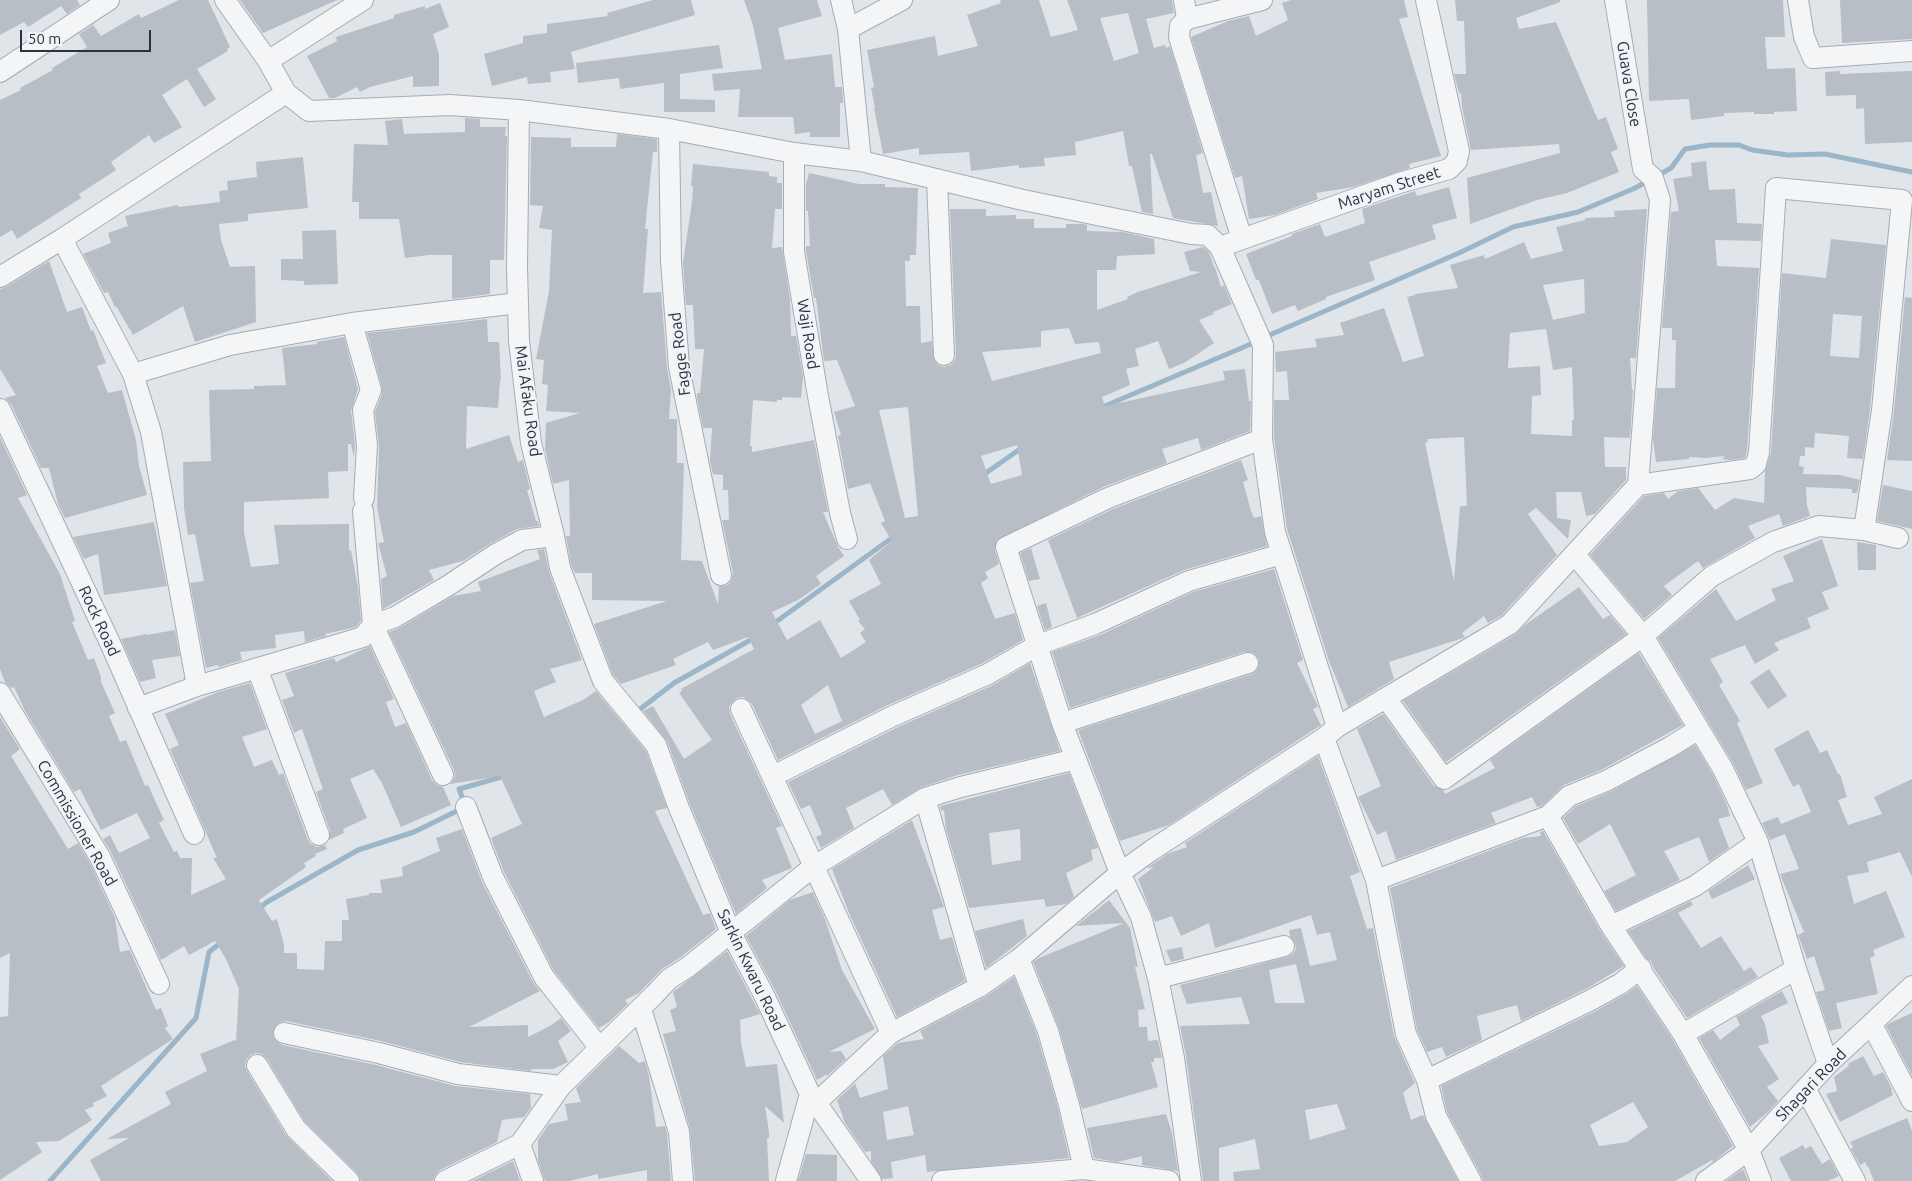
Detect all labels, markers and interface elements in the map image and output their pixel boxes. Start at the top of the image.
scale bar [22,20,154,52]
text: 50 m [28,30,61,47]
street label: Guava Close [1613,40,1645,128]
street label: Maryam Street [1335,162,1443,214]
street label: Waji Road [793,297,823,371]
street label: Fagge Road [665,311,695,397]
street label: Mai Afaku Road [511,344,545,458]
street label: Rock Road [74,583,124,659]
street label: Commissioner Road [33,757,121,889]
street label: Sarkin Kwaru Road [713,906,789,1034]
street label: Shagari Road [1772,1045,1850,1125]

